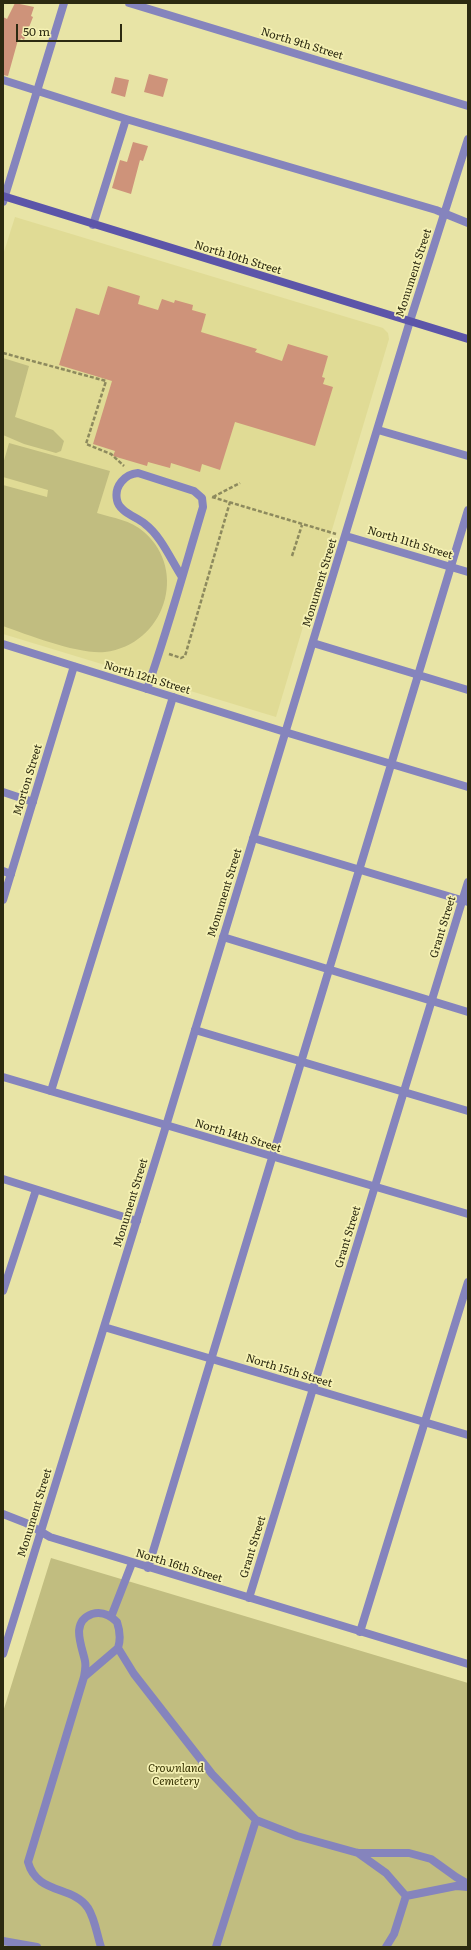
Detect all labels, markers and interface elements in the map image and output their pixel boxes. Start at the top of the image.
scale bar [18,16,124,42]
text: 50 m [23,22,50,40]
street label: North 9th Street [259,25,345,63]
street label: Monument Street [393,227,435,319]
street label: North 10th Street [193,238,283,278]
street label: North 11th Street [366,524,454,562]
street label: Monument Street [300,537,340,629]
street label: North 12th Street [102,659,192,697]
street label: Morton Street [11,743,45,817]
street label: Monument Street [205,847,245,939]
street label: Grant Street [427,894,459,960]
street label: North 14th Street [193,1117,283,1155]
street label: Monument Street [111,1157,151,1249]
street label: Grant Street [332,1204,364,1270]
street label: North 15th Street [244,1352,334,1390]
street label: Monument Street [15,1467,55,1559]
street label: Grant Street [237,1514,269,1580]
street label: North 16th Street [134,1547,224,1585]
park label: Crownland Cemetery [148,1762,204,1788]

